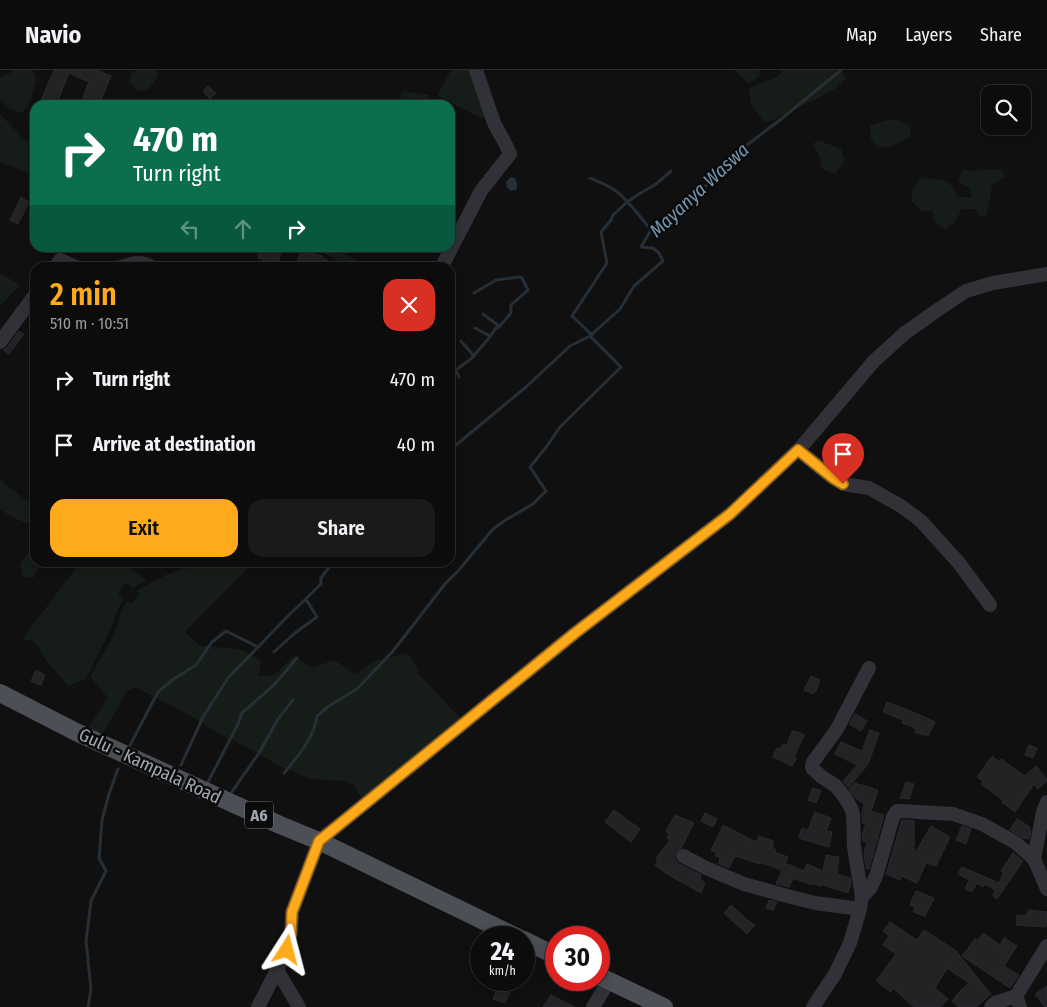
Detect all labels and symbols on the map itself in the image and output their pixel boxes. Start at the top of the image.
water label: Mayanya Waswa [644,138,754,242]
pin [822,433,864,484]
street label: Gulu - Kampala Road [76,723,224,809]
road number: A6 [245,802,273,828]
position arrow [260,923,312,975]
speed limit sign: 30 [545,926,610,991]

